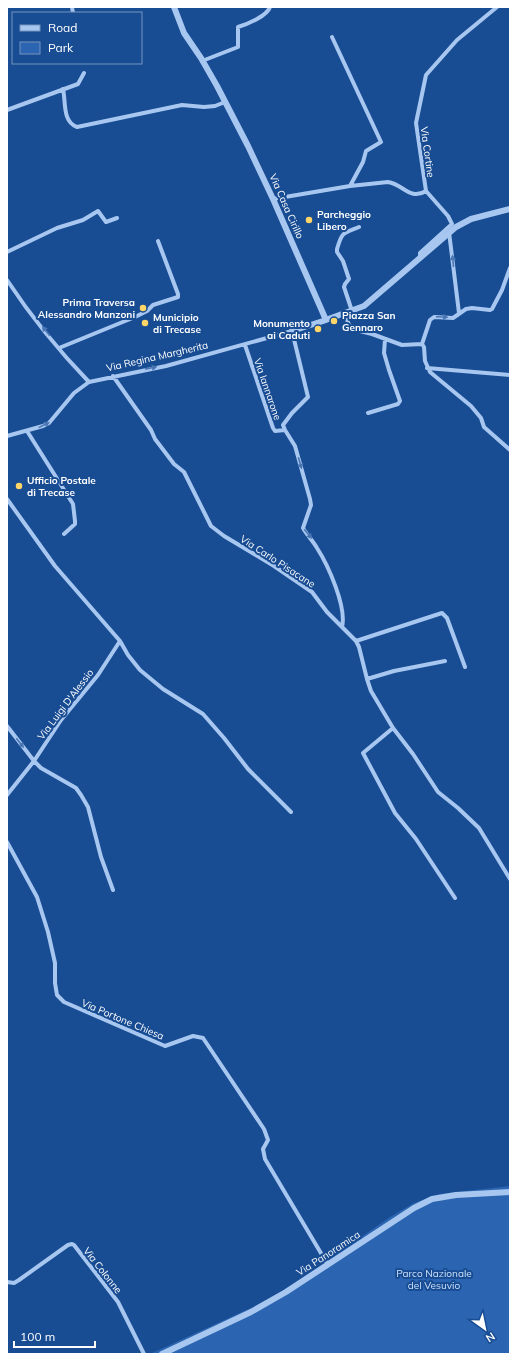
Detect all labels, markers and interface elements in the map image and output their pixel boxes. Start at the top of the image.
legend [12,12,142,64]
text: Road [48,20,77,35]
text: Park [48,40,74,55]
street label: Via Cortine [418,126,438,178]
street label: Via Casa Cirillo [266,172,307,241]
place label: Parcheggio Libero [317,208,371,233]
marker: Parcheggio Libero [304,215,314,225]
one-way arrow [449,255,456,267]
place label: Prima Traversa Alessandro Manzoni [38,296,135,321]
marker: Prima Traversa Alessandro Manzoni [138,303,148,313]
place label: Piazza San Gennaro [342,309,396,334]
place label: Municipio di Trecase [153,311,202,336]
one-way arrow [436,314,448,321]
marker: Piazza San Gennaro [329,316,339,326]
place label: Monumento ai Caduti [253,317,310,342]
marker: Municipio di Trecase [140,318,150,328]
marker: Monumento ai Caduti [313,324,323,334]
one-way arrow [41,326,50,336]
street label: Via Regina Margherita [105,338,209,375]
street label: Via Iannarone [251,356,284,422]
one-way arrow [145,365,157,371]
one-way arrow [38,422,50,428]
one-way arrow [297,457,303,469]
place label: Ufficio Postale di Trecase [27,474,96,499]
marker: Ufficio Postale di Trecase [14,481,24,491]
one-way arrow [303,529,312,540]
street label: Via Carlo Pisacane [238,532,318,591]
street label: Via Luigi D'Alessio [35,666,96,742]
one-way arrow [16,738,25,749]
street label: Via Portone Chiesa [80,996,166,1043]
street label: Via Panoramica [294,1228,363,1279]
street label: Via Colonne [80,1244,125,1296]
park label: Parco Nazionale del Vesuvio [396,1267,472,1292]
north arrow [465,1309,505,1349]
scale bar [14,1323,95,1349]
text: 100 m [20,1329,55,1344]
text: N [483,1329,498,1346]

